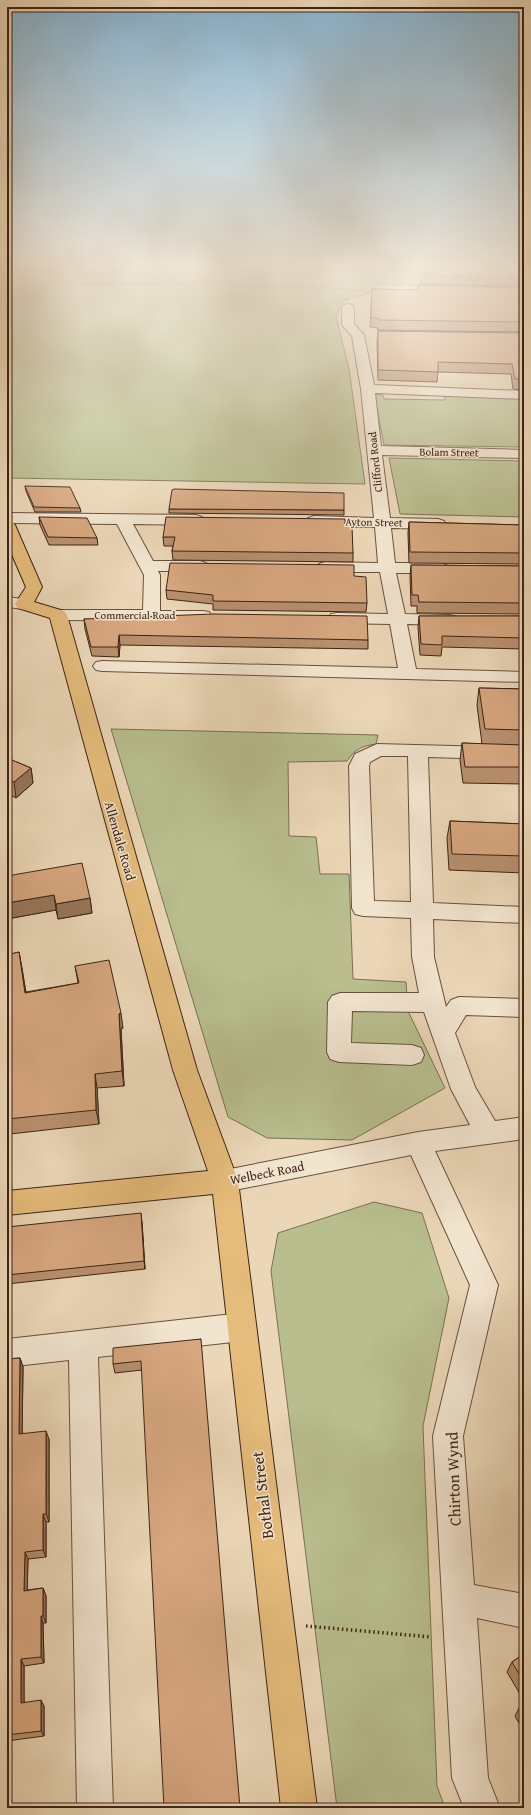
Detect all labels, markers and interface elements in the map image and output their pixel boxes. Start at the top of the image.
street label: Clifford Road [364,431,386,493]
street label: Bolam Street [419,443,479,461]
street label: Ayton Street [345,513,403,531]
street label: Commercial Road [95,607,176,623]
street label: Allendale Road [100,799,140,883]
street label: Welbeck Road [228,1156,306,1190]
street label: Chirton Wynd [439,1431,467,1526]
street label: Bothal Street [245,1450,279,1540]

